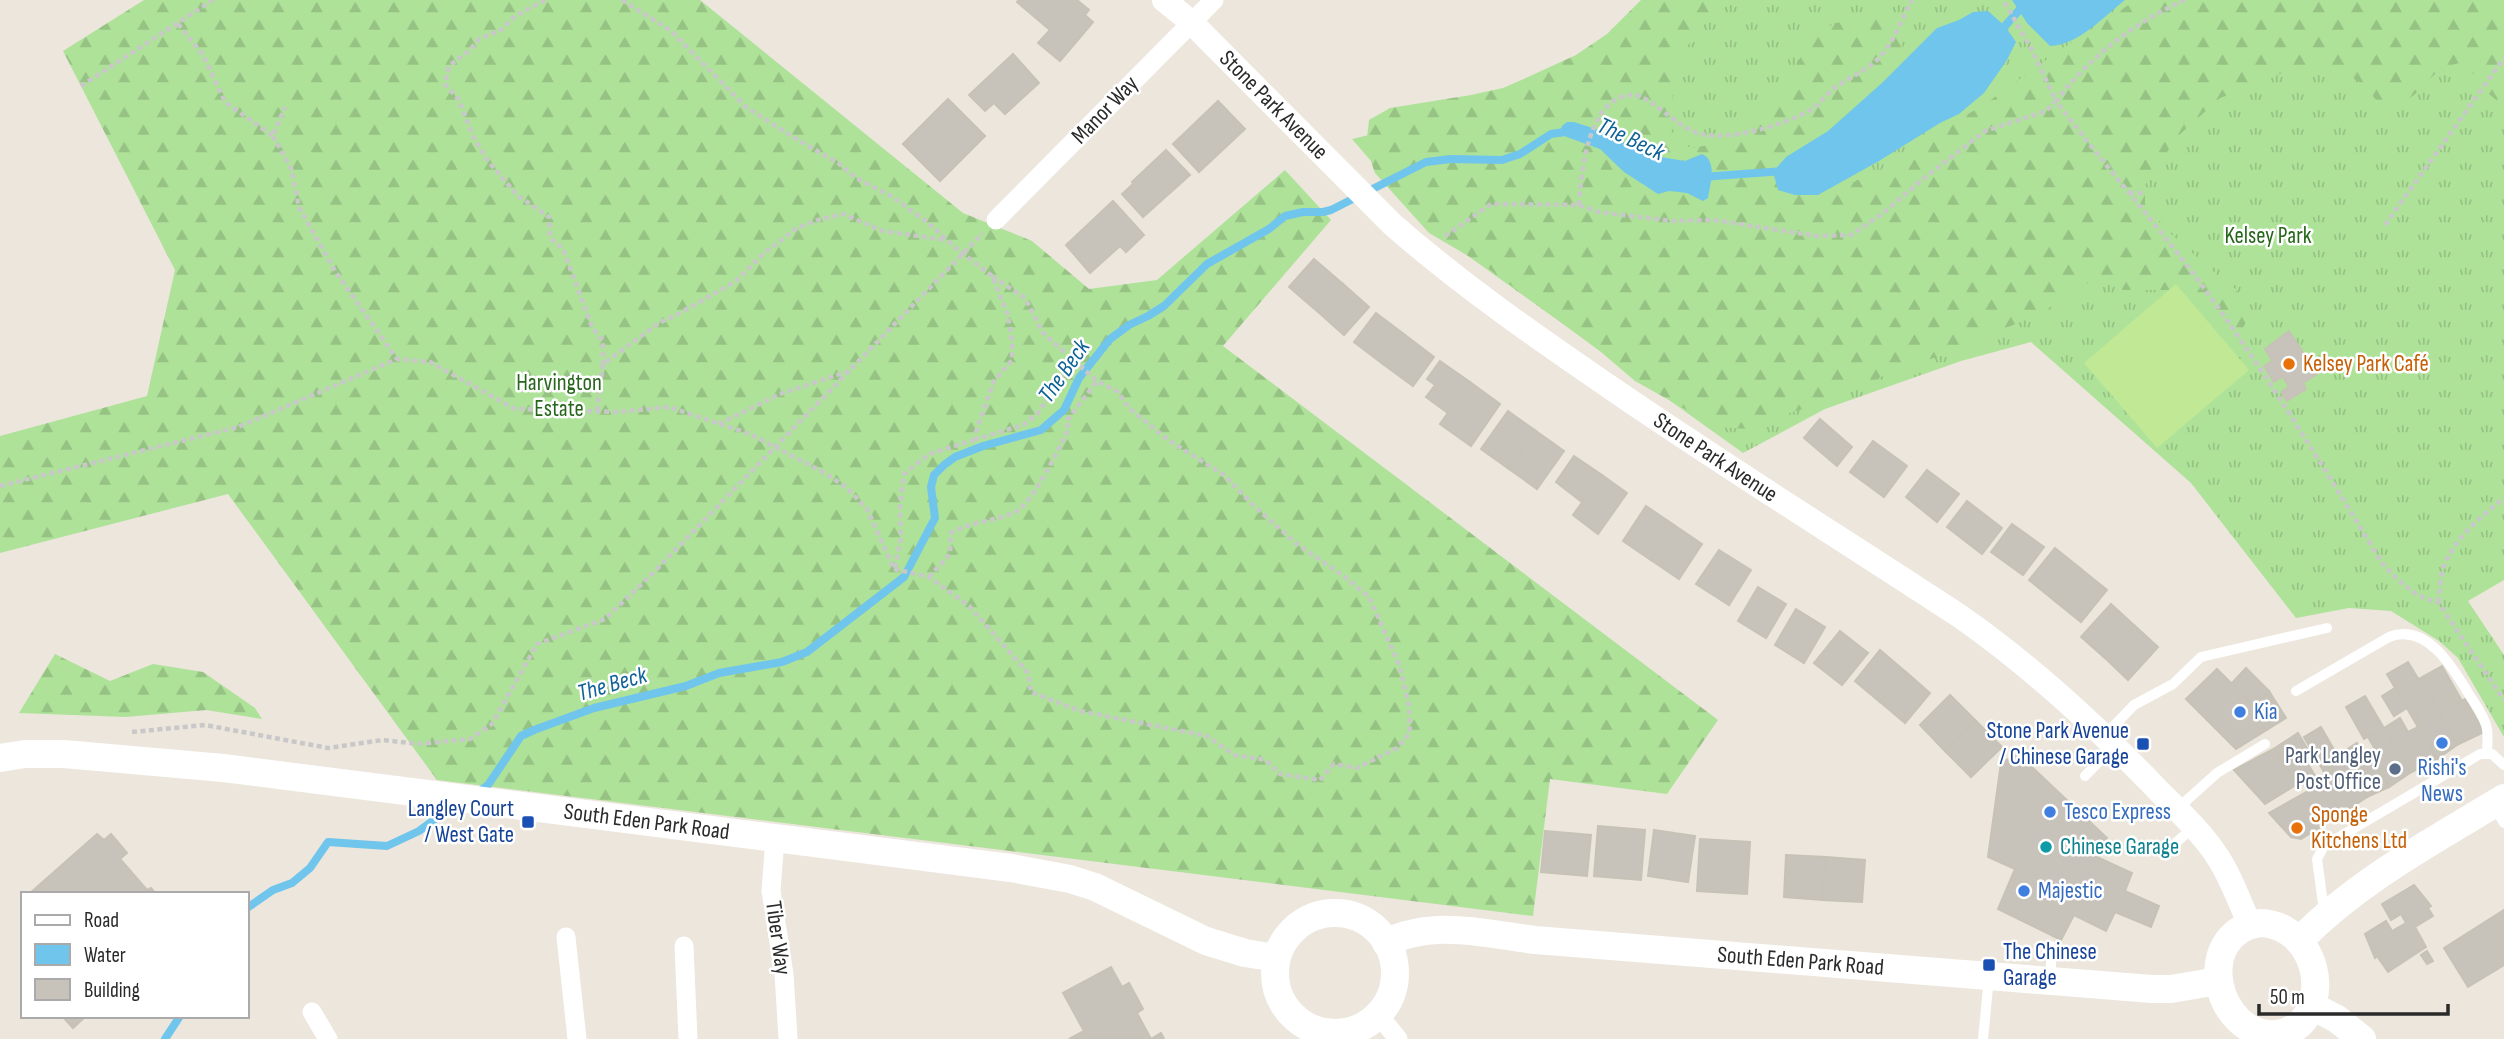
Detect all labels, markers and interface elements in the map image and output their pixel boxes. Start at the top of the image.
street label: Stone Park Avenue [1213,45,1334,165]
street label: Manor Way [1066,70,1144,150]
water label: The Beck [1593,111,1670,168]
park label: Kelsey Park [2224,222,2312,250]
water label: The Beck [1032,333,1097,408]
place label: Kelsey Park Café [2303,350,2429,378]
marker: Kelsey Park Café [2281,356,2297,372]
park label: Harvington Estate [516,369,602,423]
street label: Stone Park Avenue [1648,407,1783,508]
water label: The Beck [574,660,651,708]
place label: Kia [2254,698,2278,726]
marker: Kia [2232,704,2248,720]
place label: Stone Park Avenue / Chinese Garage [1986,717,2129,771]
marker: Rishi's News [2434,735,2450,751]
marker: Stone Park Avenue / Chinese Garage [2135,736,2151,752]
place label: Park Langley Post Office [2285,742,2381,796]
place label: Rishi's News [2417,754,2467,808]
marker: Park Langley Post Office [2387,761,2403,777]
place label: Langley Court / West Gate [408,795,514,849]
street label: South Eden Park Road [562,797,731,846]
place label: Tesco Express [2064,798,2171,826]
place label: Sponge Kitchens Ltd [2311,801,2407,855]
marker: Tesco Express [2042,804,2058,820]
marker: Langley Court / West Gate [520,814,536,830]
marker: Sponge Kitchens Ltd [2289,820,2305,836]
place label: Chinese Garage [2060,833,2179,861]
marker: Chinese Garage [2038,839,2054,855]
place label: Majestic [2038,877,2103,905]
marker: Majestic [2016,883,2032,899]
legend [21,892,248,1018]
street label: Tiber Way [759,899,797,977]
text: Road [84,908,119,933]
place label: The Chinese Garage [2003,938,2097,992]
street label: South Eden Park Road [1716,941,1885,982]
text: Water [84,943,126,968]
marker: The Chinese Garage [1981,957,1997,973]
scale bar [2259,972,2448,1016]
text: Building [84,978,140,1003]
text: 50 m [2270,985,2305,1010]

